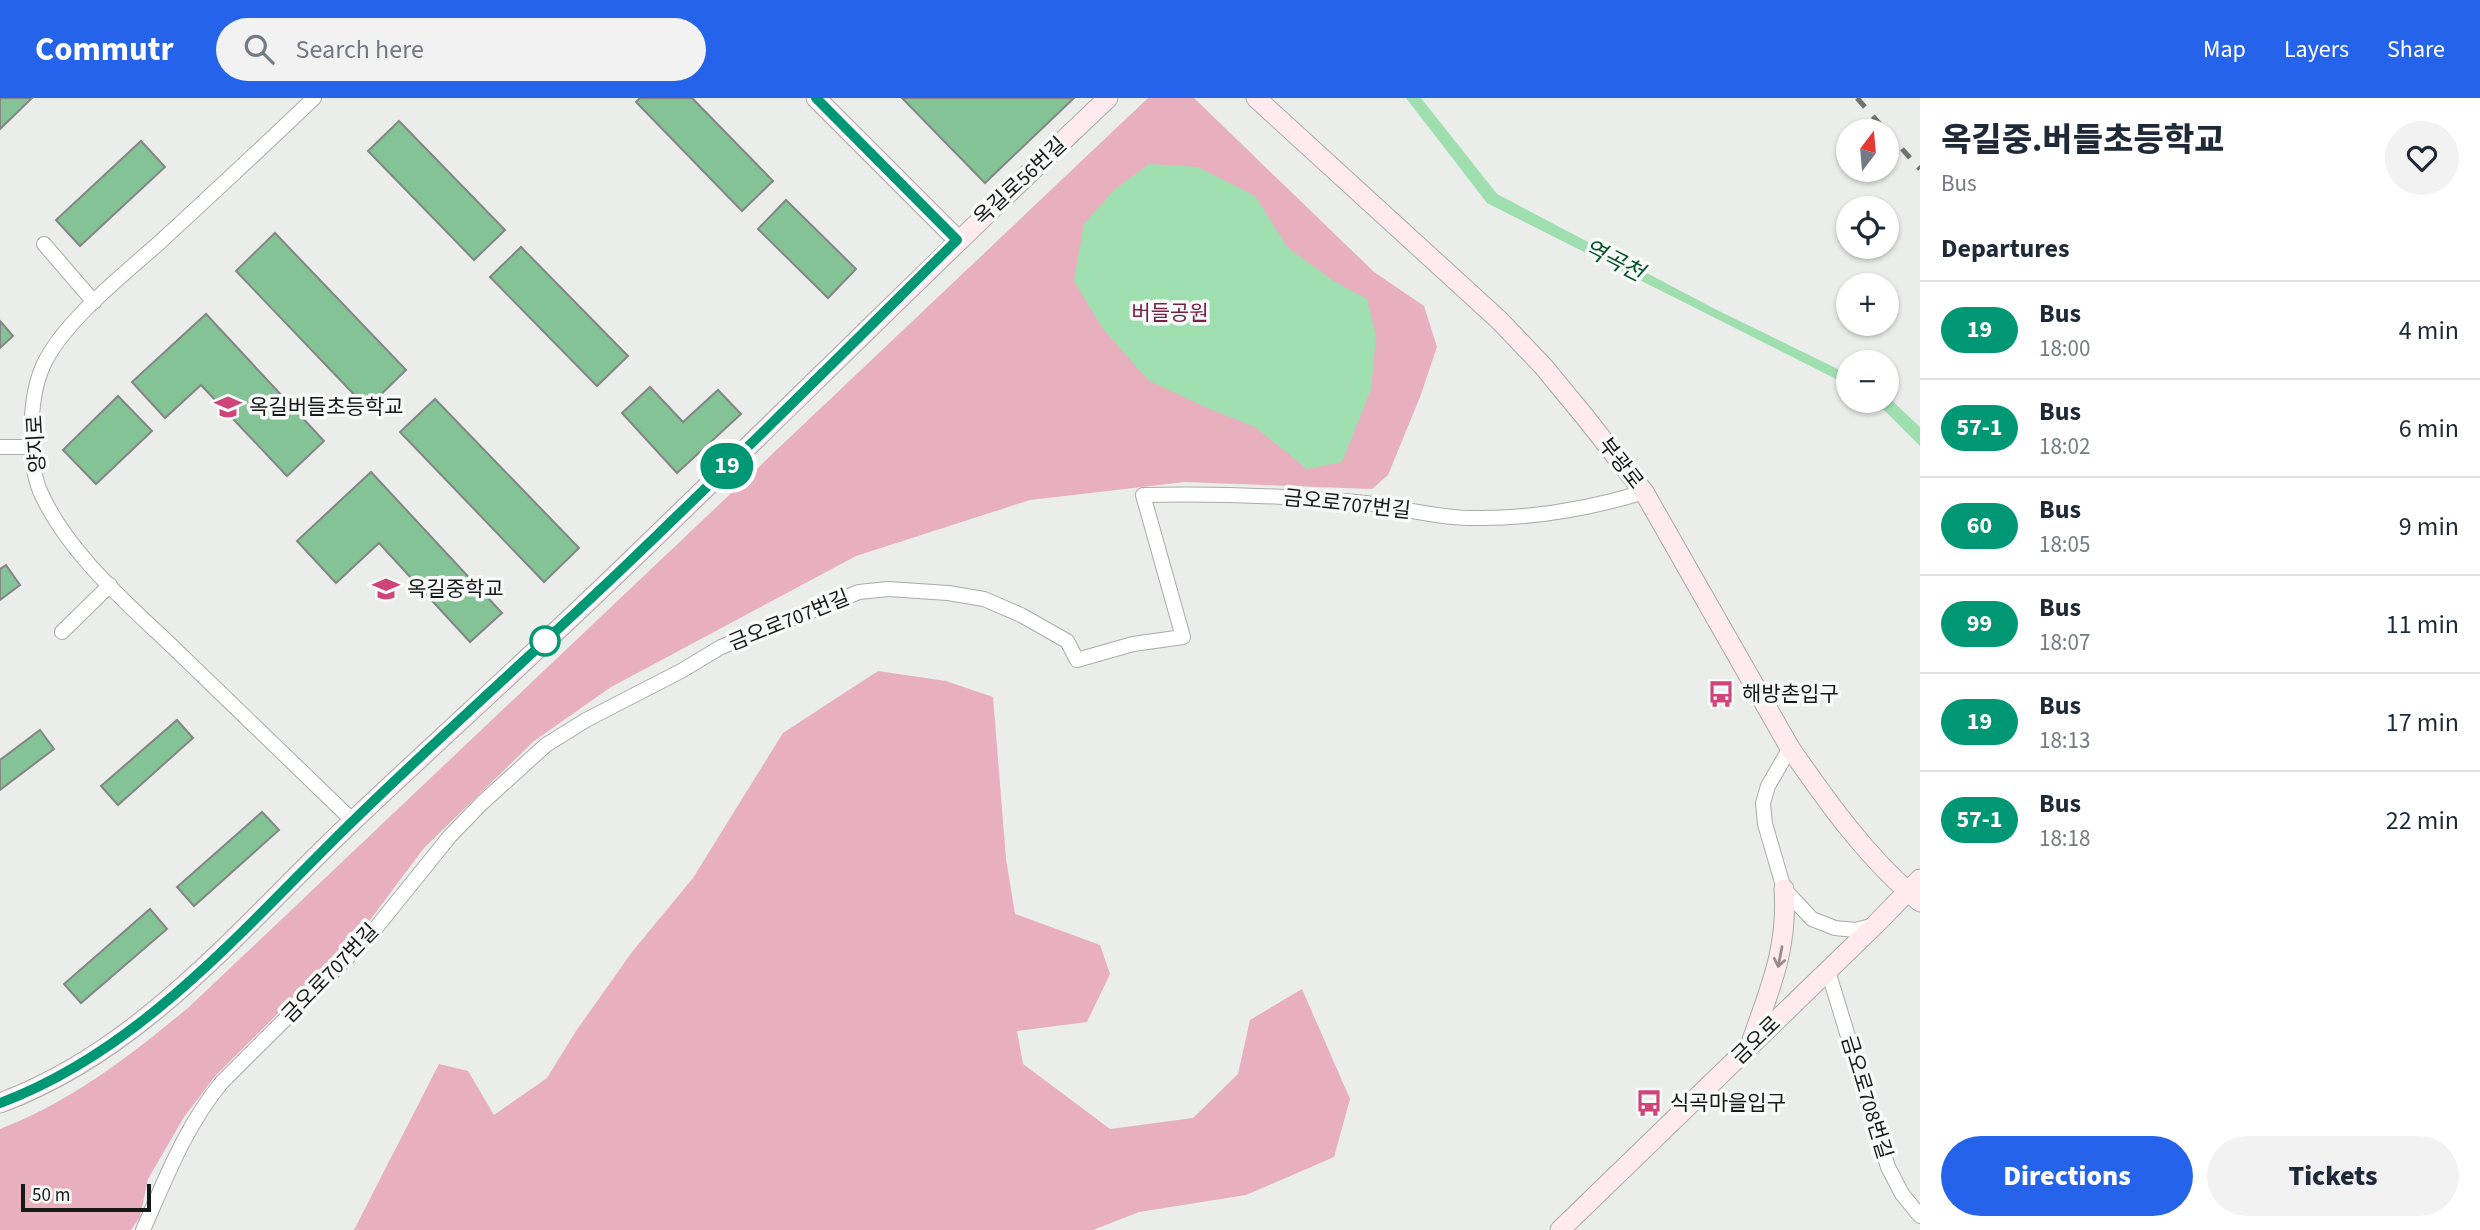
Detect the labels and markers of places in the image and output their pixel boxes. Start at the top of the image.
school or university icon: 옥길버들초등학교 [213,392,243,422]
place label: 옥길버들초등학교 [249,392,404,422]
school or university icon: 옥길중학교 [371,574,401,604]
place label: 옥길중학교 [407,574,504,604]
unlabelled marker [530,626,560,656]
bus stop icon: 해방촌입구 [1706,679,1736,709]
place label: 해방촌입구 [1742,679,1839,709]
bus stop icon: 식곡마을입구 [1634,1088,1664,1118]
place label: 식곡마을입구 [1670,1088,1786,1118]

